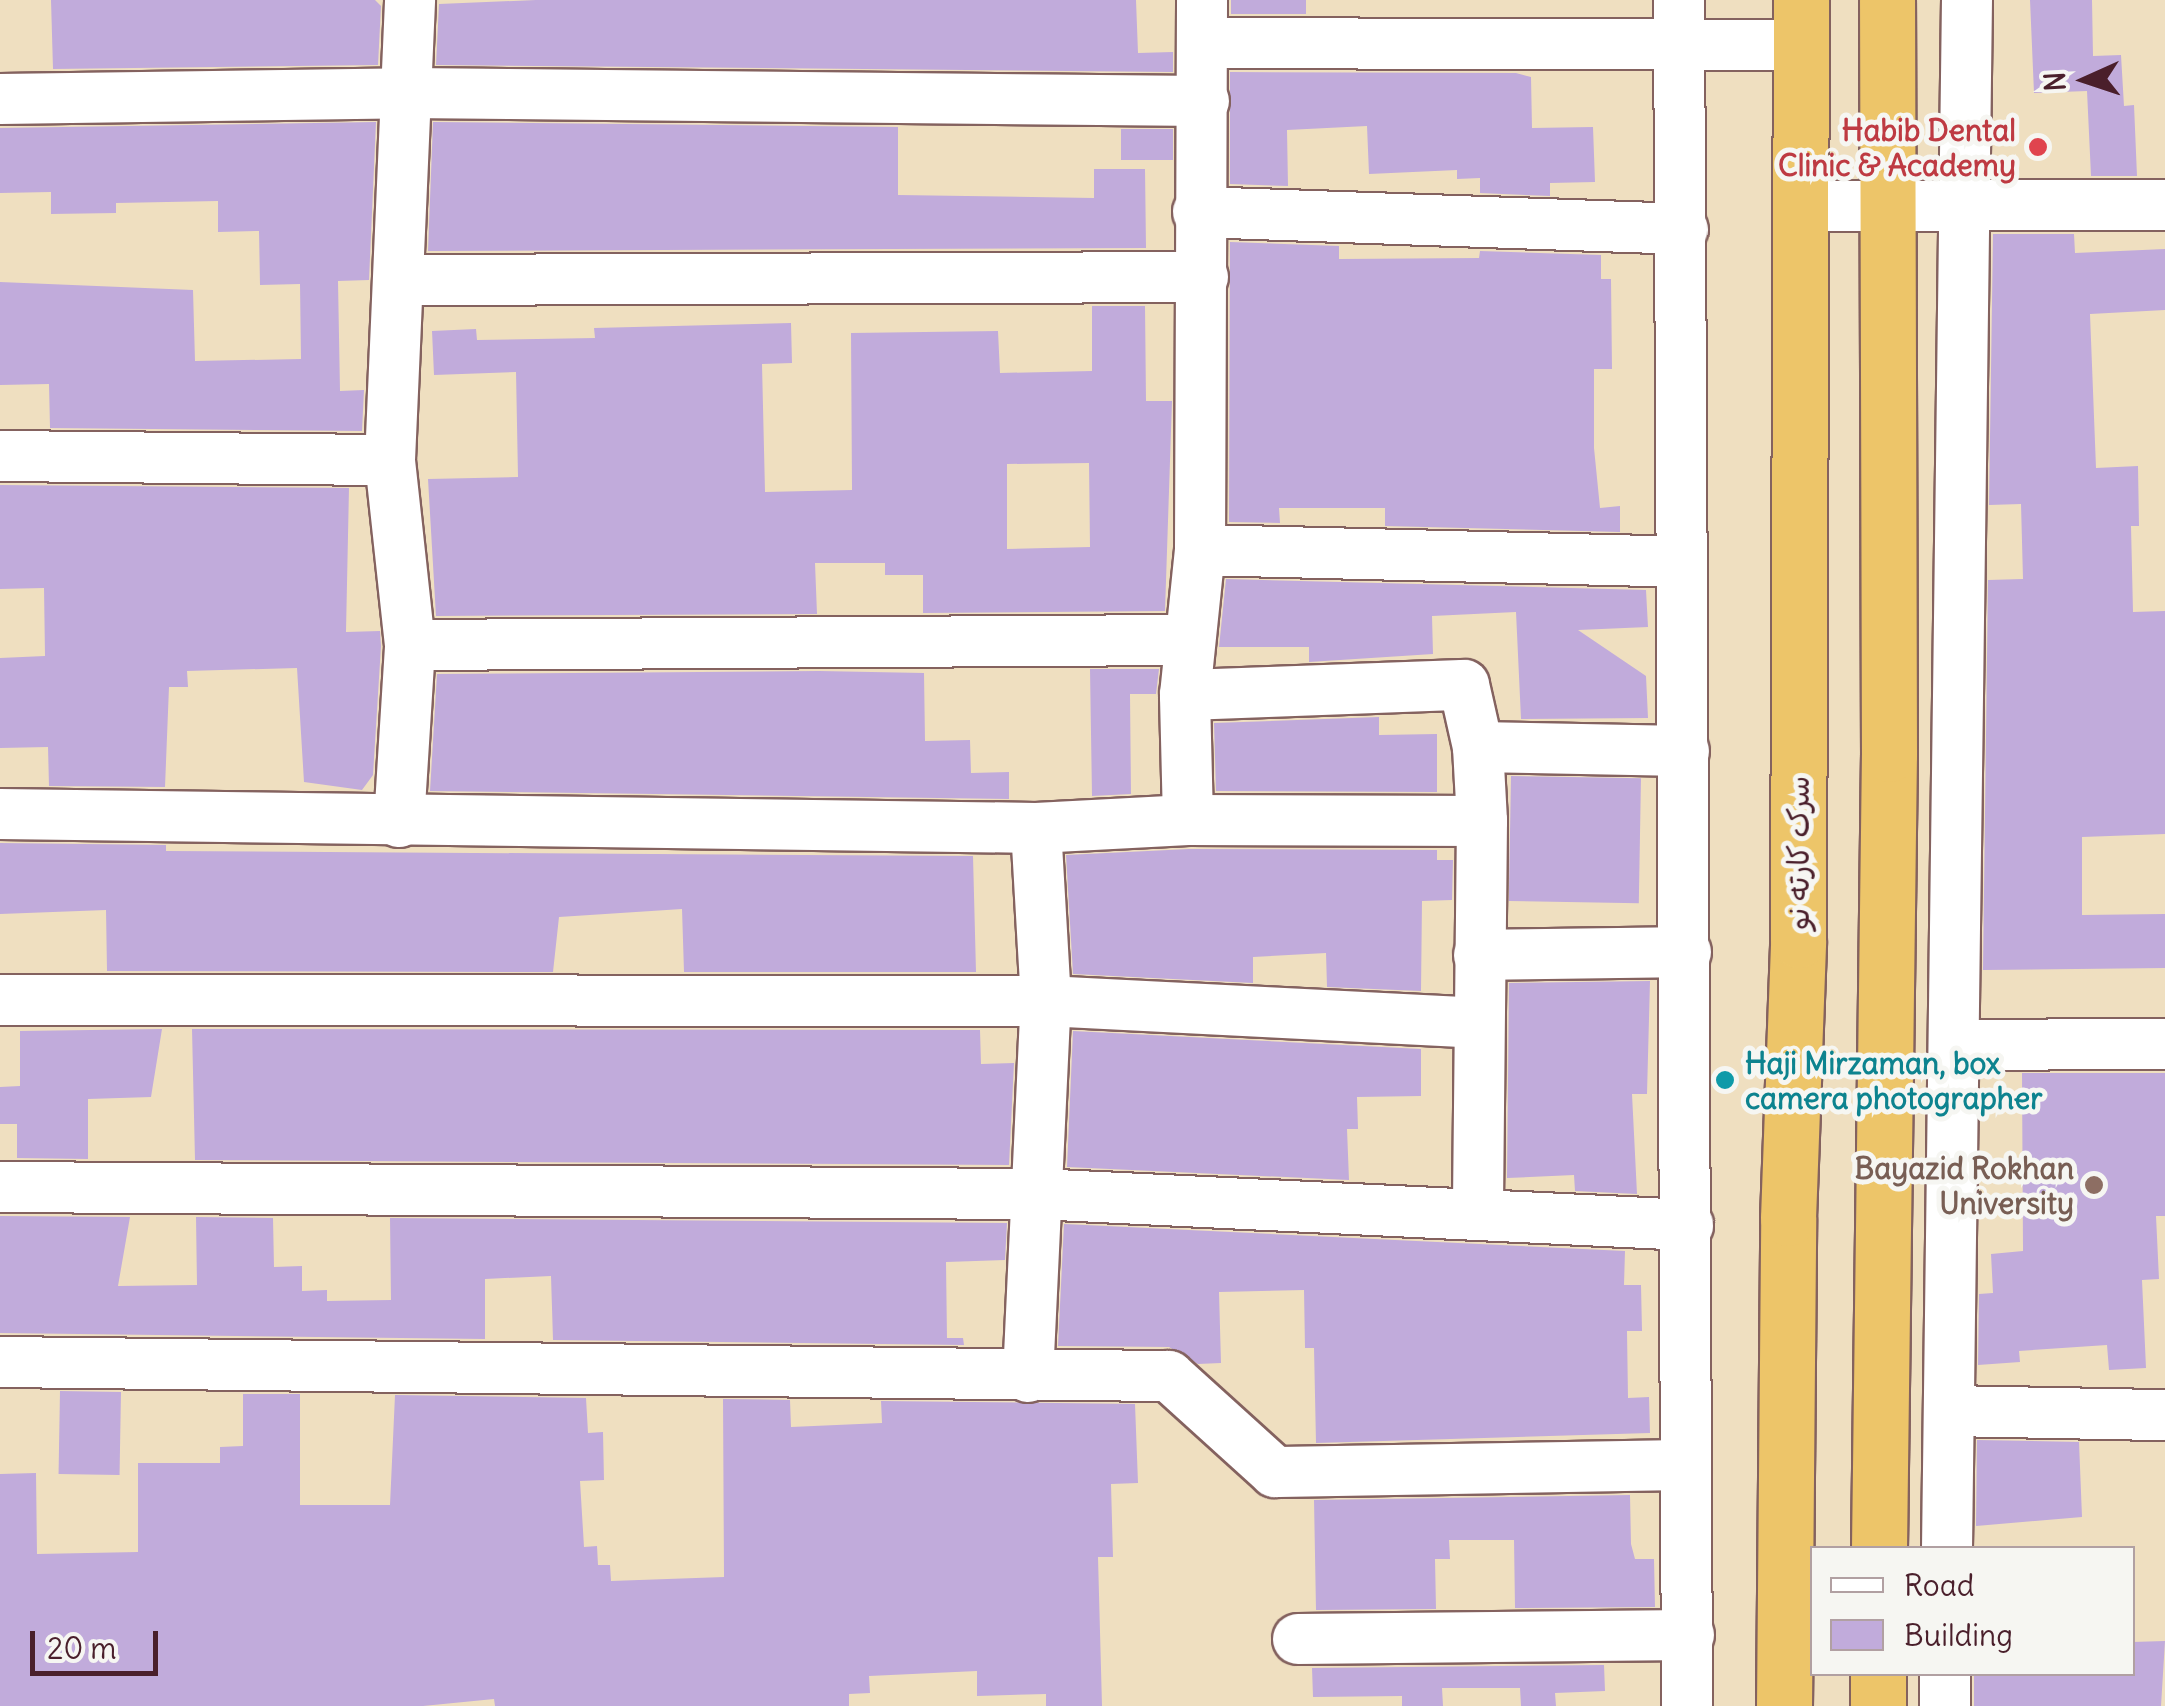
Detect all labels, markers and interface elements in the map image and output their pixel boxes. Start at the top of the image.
north arrow [2035,30,2135,130]
text: N [2037,71,2074,92]
place label: Habib Dental Clinic & Academy [1778,112,2016,182]
marker: Habib Dental Clinic & Academy [2025,134,2051,160]
street label: سرک کارته نو [1780,776,1816,930]
place label: Haji Mirzaman, box camera photographer [1745,1045,2042,1116]
marker: Haji Mirzaman, box camera photographer [1714,1069,1736,1091]
place label: Bayazid Rokhan University [1855,1150,2074,1220]
marker: Bayazid Rokhan University [2083,1174,2105,1196]
legend [1810,1546,2135,1676]
text: Road [1904,1566,1974,1604]
scale bar [35,1611,162,1673]
text: Building [1904,1616,2013,1654]
text: 20 m [47,1629,117,1667]

